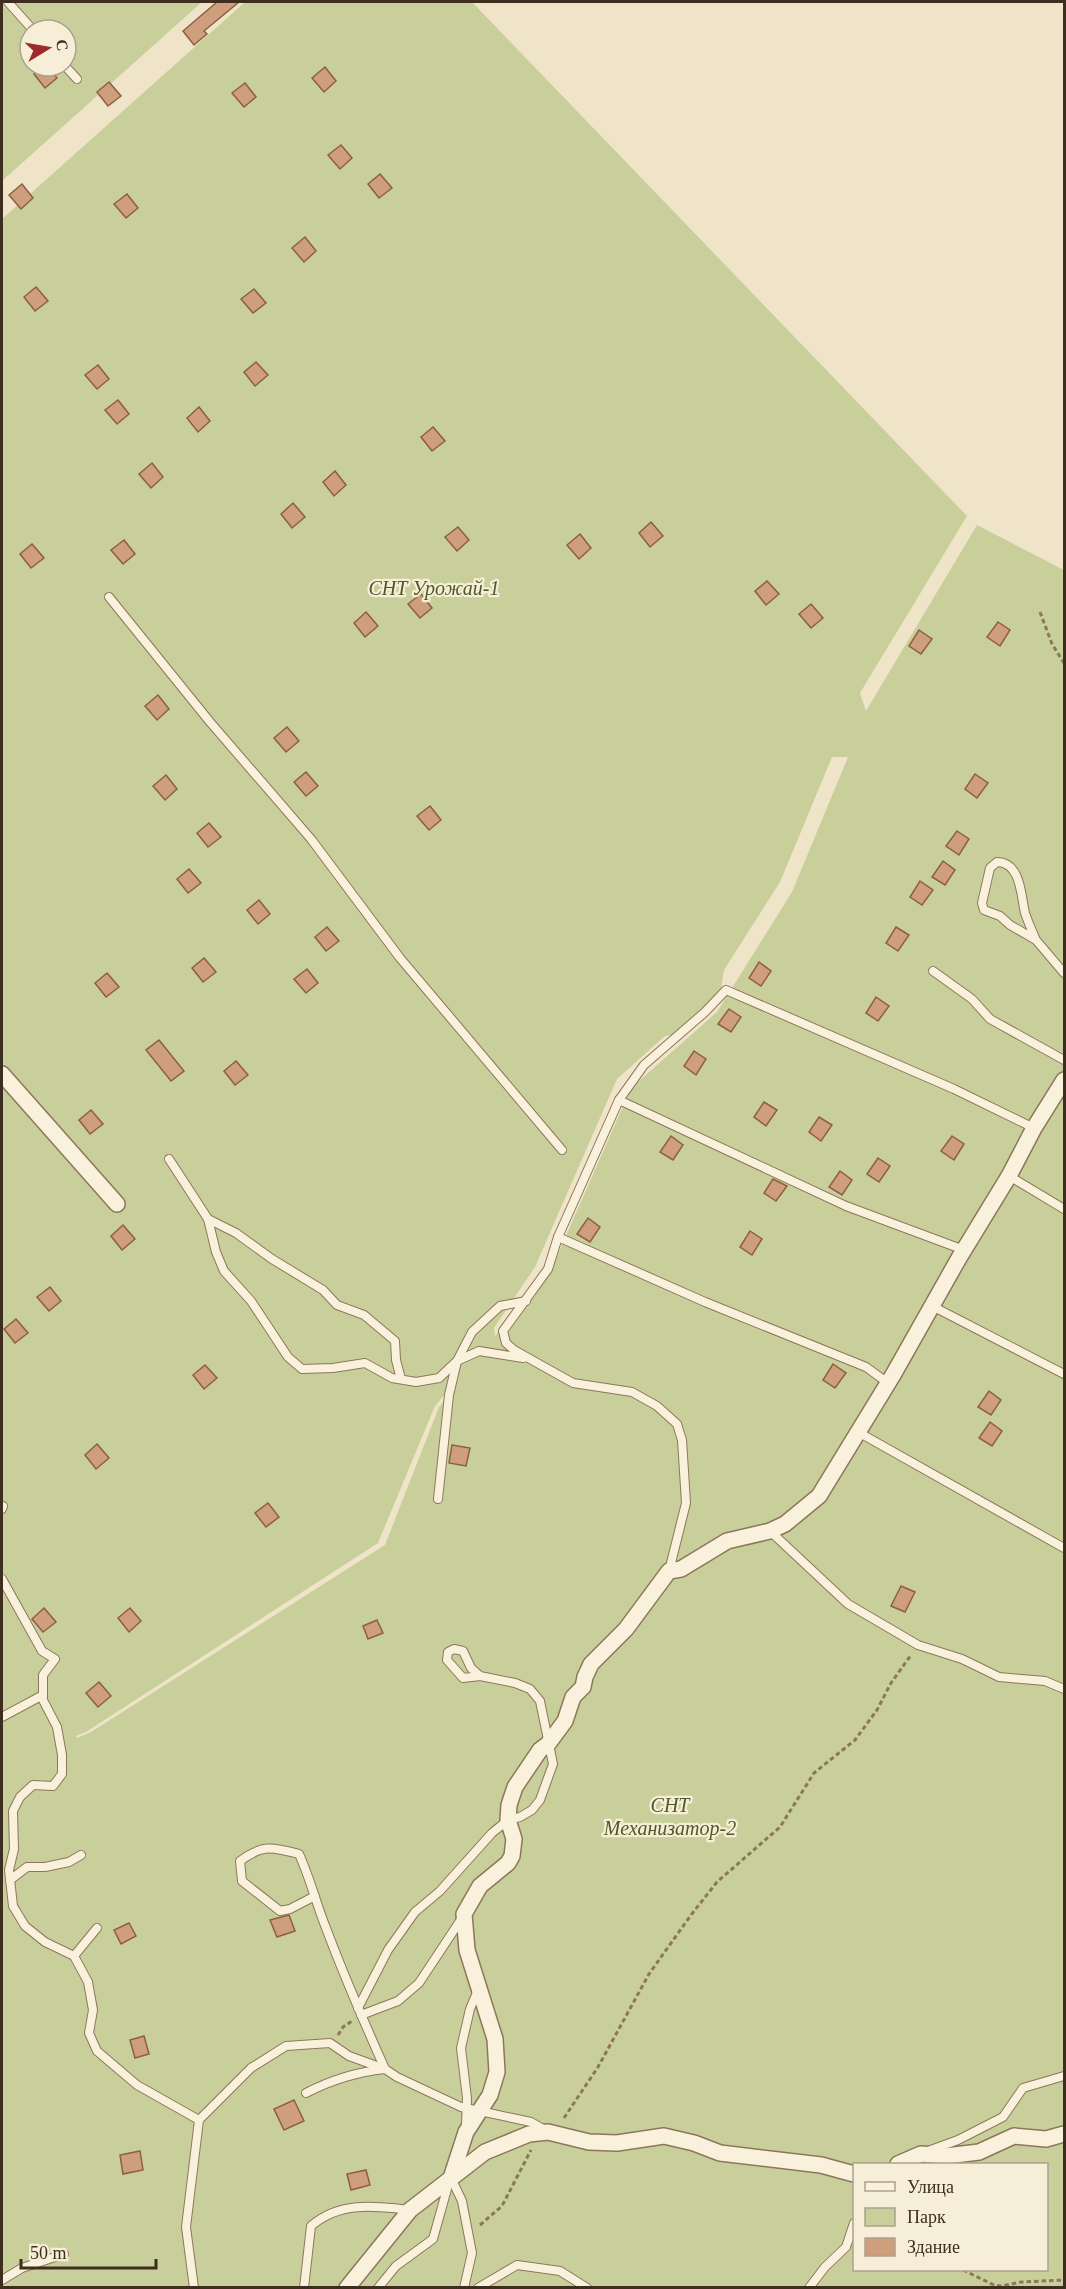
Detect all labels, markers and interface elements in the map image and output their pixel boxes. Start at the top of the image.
north arrow [18,18,78,78]
text: С [53,38,72,53]
park label: СНТ Урожай-1 [368,577,500,600]
park label: СНТ Механизатор-2 [603,1794,736,1840]
legend [853,2163,1048,2271]
text: Улица [907,2177,954,2197]
text: Парк [907,2207,946,2227]
scale bar [21,2232,156,2270]
text: Здание [907,2237,960,2257]
text: 50 m [30,2243,67,2263]

